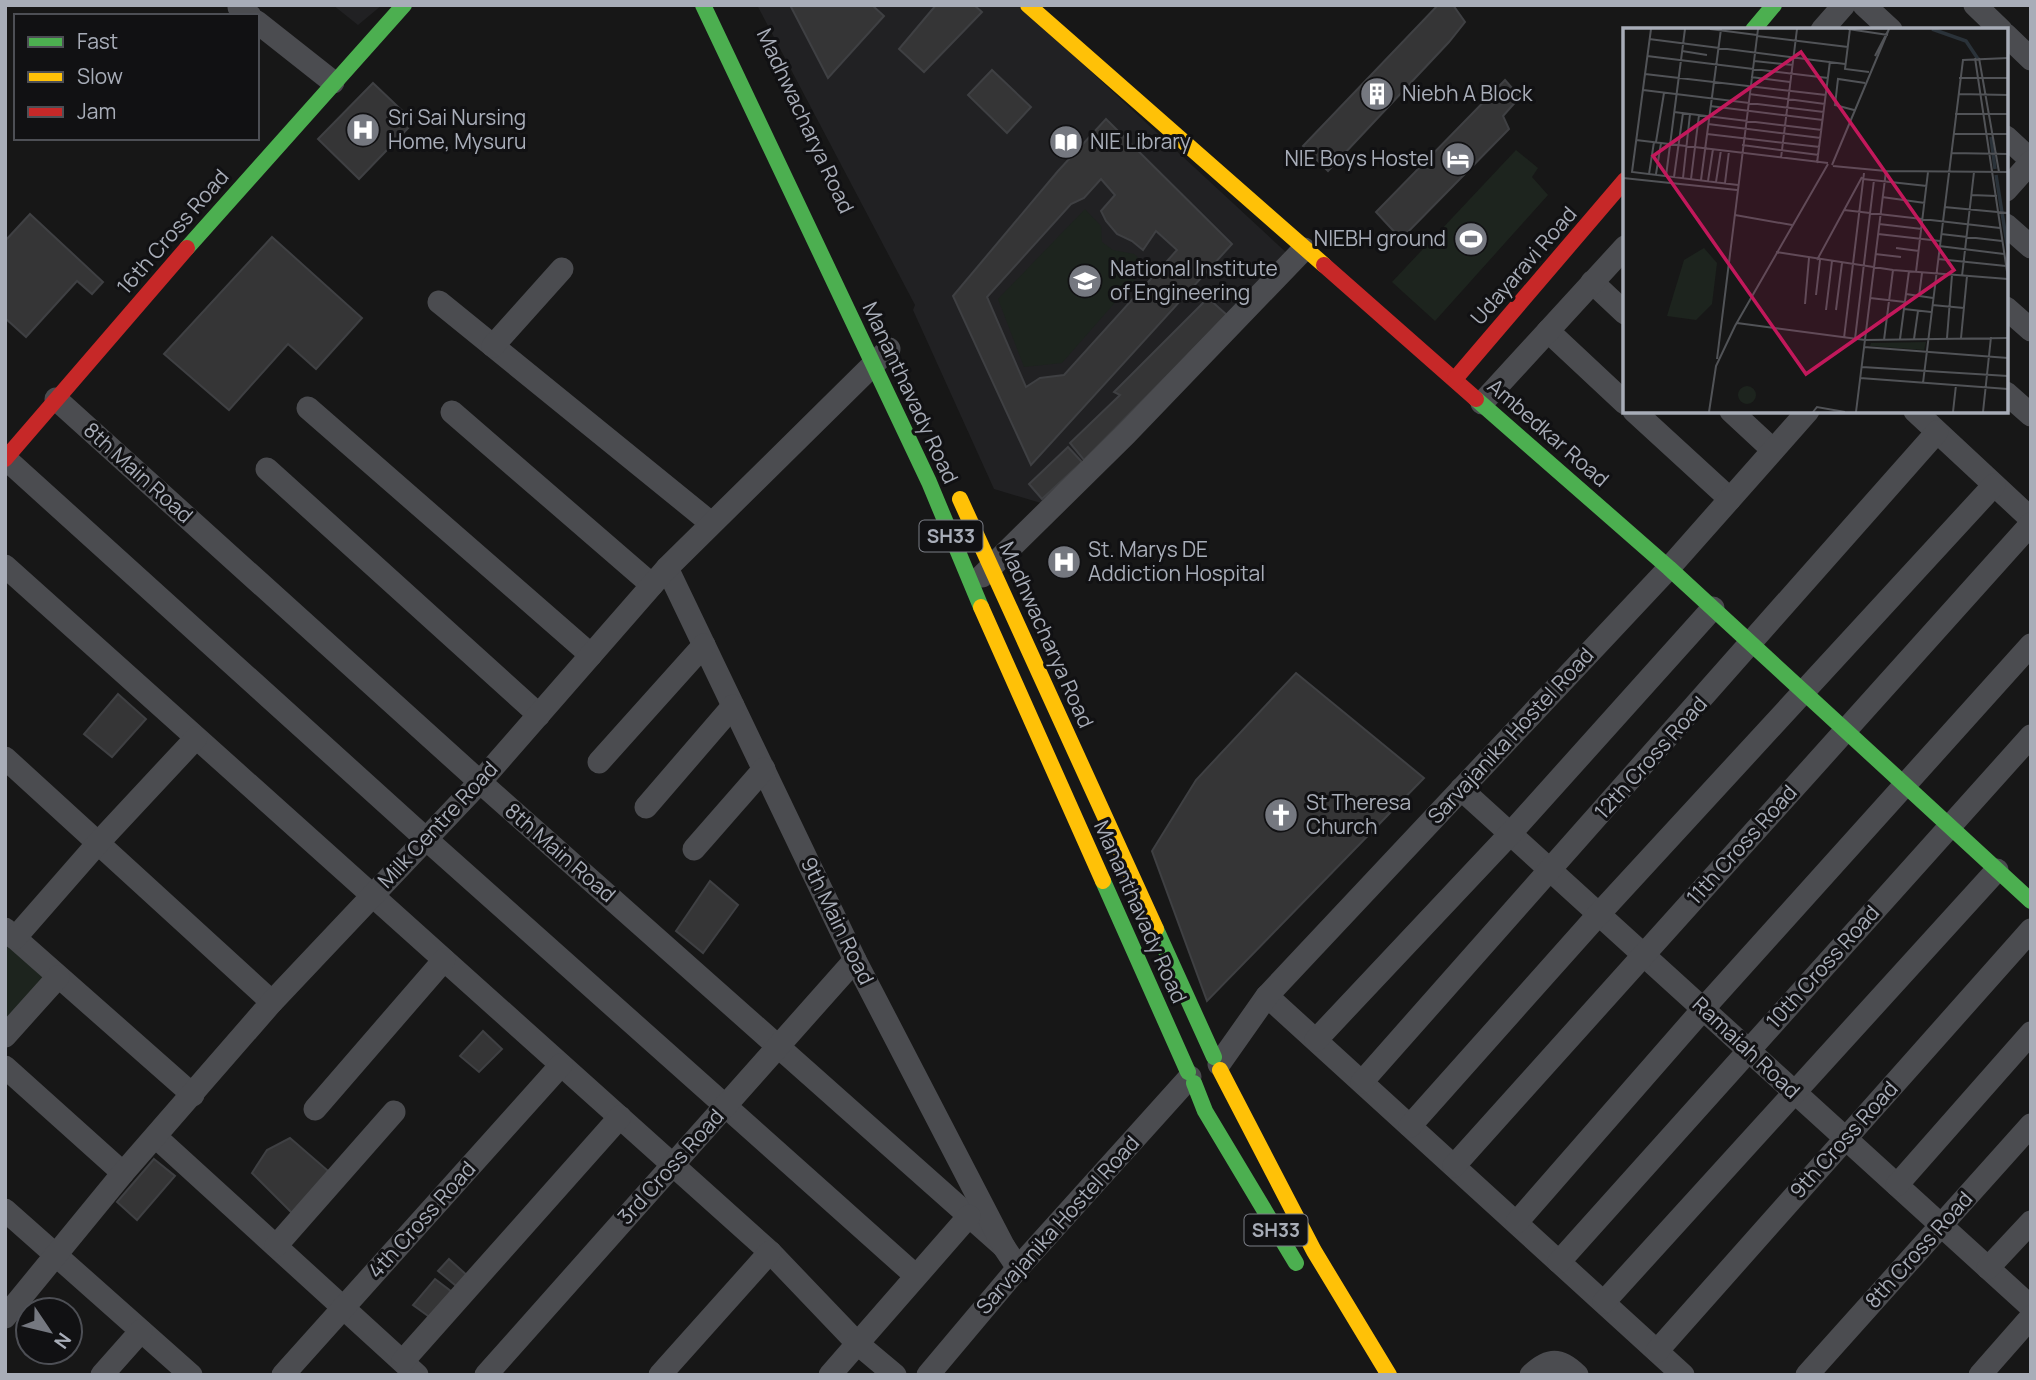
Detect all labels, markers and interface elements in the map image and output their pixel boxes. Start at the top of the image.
legend [14,14,259,140]
street label: Madhwacharya Road [751,24,861,218]
text: Fast [77,27,118,55]
inset map [1623,28,2008,413]
text: Slow [77,62,123,90]
building icon: Niebh A Block [1358,75,1396,113]
place label: Niebh A Block [1402,79,1533,107]
text: Jam [77,97,116,125]
place label: Sri Sai Nursing Home, Mysuru [388,103,526,155]
hospital icon: Sri Sai Nursing Home, Mysuru [344,111,382,149]
library icon: NIE Library [1047,123,1085,161]
place label: NIE Library [1090,127,1191,155]
hotel icon: NIE Boys Hostel [1439,140,1477,178]
place label: NIE Boys Hostel [1284,144,1434,172]
street label: 16th Cross Road [110,163,234,300]
street label: Udayaravi Road [1464,200,1583,331]
sports icon: NIEBH ground [1452,220,1490,258]
place label: NIEBH ground [1314,224,1446,252]
place label: National Institute of Engineering [1110,254,1278,306]
school or university icon: National Institute of Engineering [1066,262,1104,300]
street label: Mananthavady Road [857,297,965,488]
street label: Ambedkar Road [1482,372,1615,493]
street label: 8th Main Road [78,416,199,529]
road number: SH33 [920,520,982,552]
place label: St. Marys DE Addiction Hospital [1088,535,1265,587]
street label: Madhwacharya Road [993,537,1101,732]
hospital icon: St. Marys DE Addiction Hospital [1045,543,1083,581]
street label: Sarvajanika Hostel Road [1421,641,1599,829]
street label: 12th Cross Road [1588,690,1713,825]
street label: Milk Centre Road [371,755,503,894]
street label: 11th Cross Road [1680,778,1803,910]
place label: St Theresa Church [1306,788,1411,840]
street label: 8th Main Road [499,796,622,908]
church icon: St Theresa Church [1262,796,1300,834]
street label: Mananthavady Road [1088,816,1194,1007]
street label: 9th Main Road [795,852,881,989]
street label: 10th Cross Road [1759,899,1885,1034]
street label: Ramaiah Road [1687,990,1806,1104]
street label: 9th Cross Road [1783,1075,1903,1204]
street label: 3rd Cross Road [611,1103,730,1230]
street label: Sarvajanika Hostel Road [969,1129,1145,1320]
street label: 4th Cross Road [361,1155,481,1284]
street label: 8th Cross Road [1858,1185,1978,1314]
road number: SH33 [1244,1214,1308,1246]
north arrow [14,1296,84,1366]
text: N [48,1328,77,1354]

